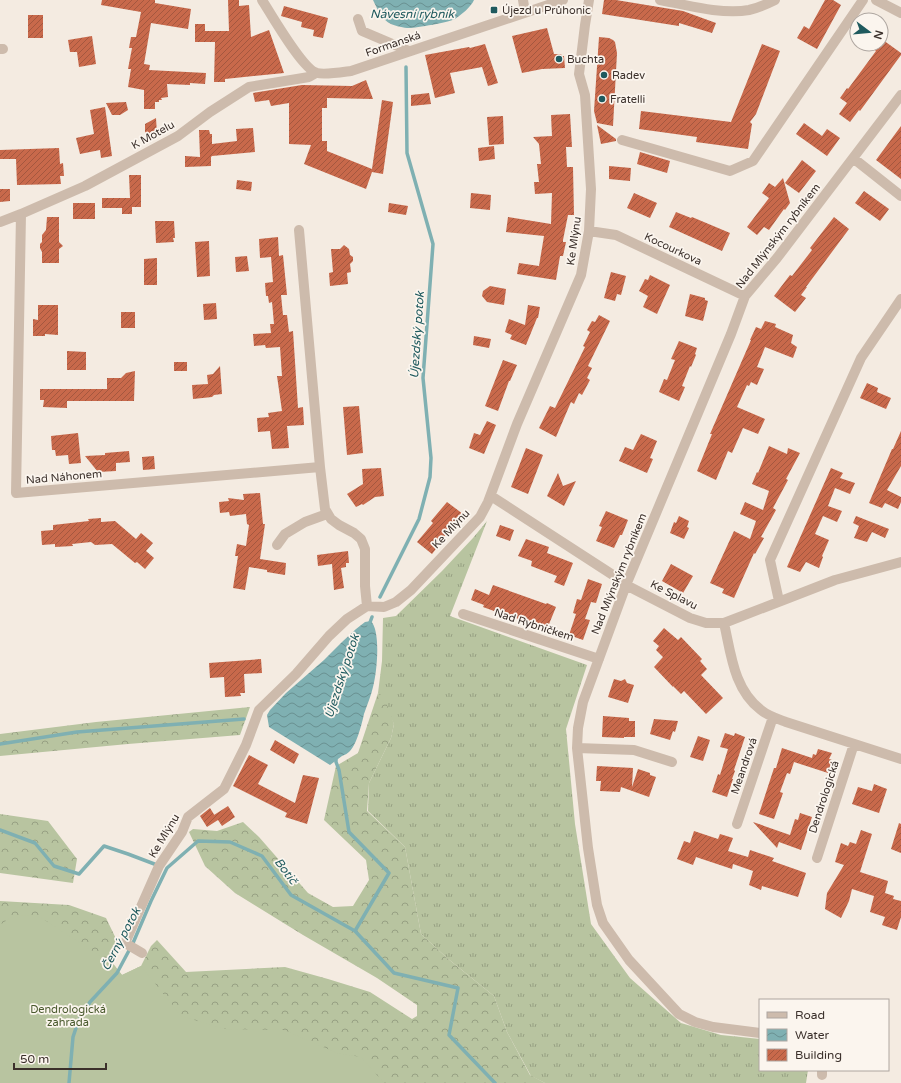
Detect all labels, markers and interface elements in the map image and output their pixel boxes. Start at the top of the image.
place label: Újezd u Průhonic [502,3,591,17]
marker: Újezd u Průhonic [489,5,499,15]
water label: Návesní rybník [370,7,455,21]
north arrow [849,12,889,52]
street label: Formanská [364,28,422,60]
text: N [871,29,886,41]
place label: Buchta [567,53,604,66]
marker: Buchta [554,54,564,64]
place label: Radev [612,69,645,82]
marker: Radev [599,70,609,80]
place label: Fratelli [610,93,645,106]
marker: Fratelli [597,94,607,104]
street label: K Motelu [129,118,177,152]
street label: Nad Mlýnským rybníkem [733,181,823,291]
street label: Ke Mlýnu [564,216,584,266]
street label: Kocourkova [642,230,704,268]
water label: Újezdský potok [407,290,427,379]
street label: Nad Náhonem [25,467,103,487]
street label: Ke Mlýnu [430,507,472,551]
street label: Nad Mlýnským rybníkem [589,512,649,636]
street label: Ke Splavu [648,578,700,612]
street label: Nad Rybníčkem [493,606,575,644]
water label: Újezdský potok [322,631,363,720]
street label: Meandrová [728,736,760,796]
street label: Dendrologická [806,759,842,835]
street label: Ke Mlýnu [146,812,182,860]
water label: Botič [272,855,301,888]
water label: Černý potok [99,904,144,973]
legend [759,999,889,1071]
park label: Dendrologická zahrada [30,1003,106,1029]
text: Road [795,1008,825,1022]
text: Water [795,1028,830,1042]
scale bar [14,1045,106,1071]
text: Building [795,1048,842,1062]
text: 50 m [20,1052,49,1066]

